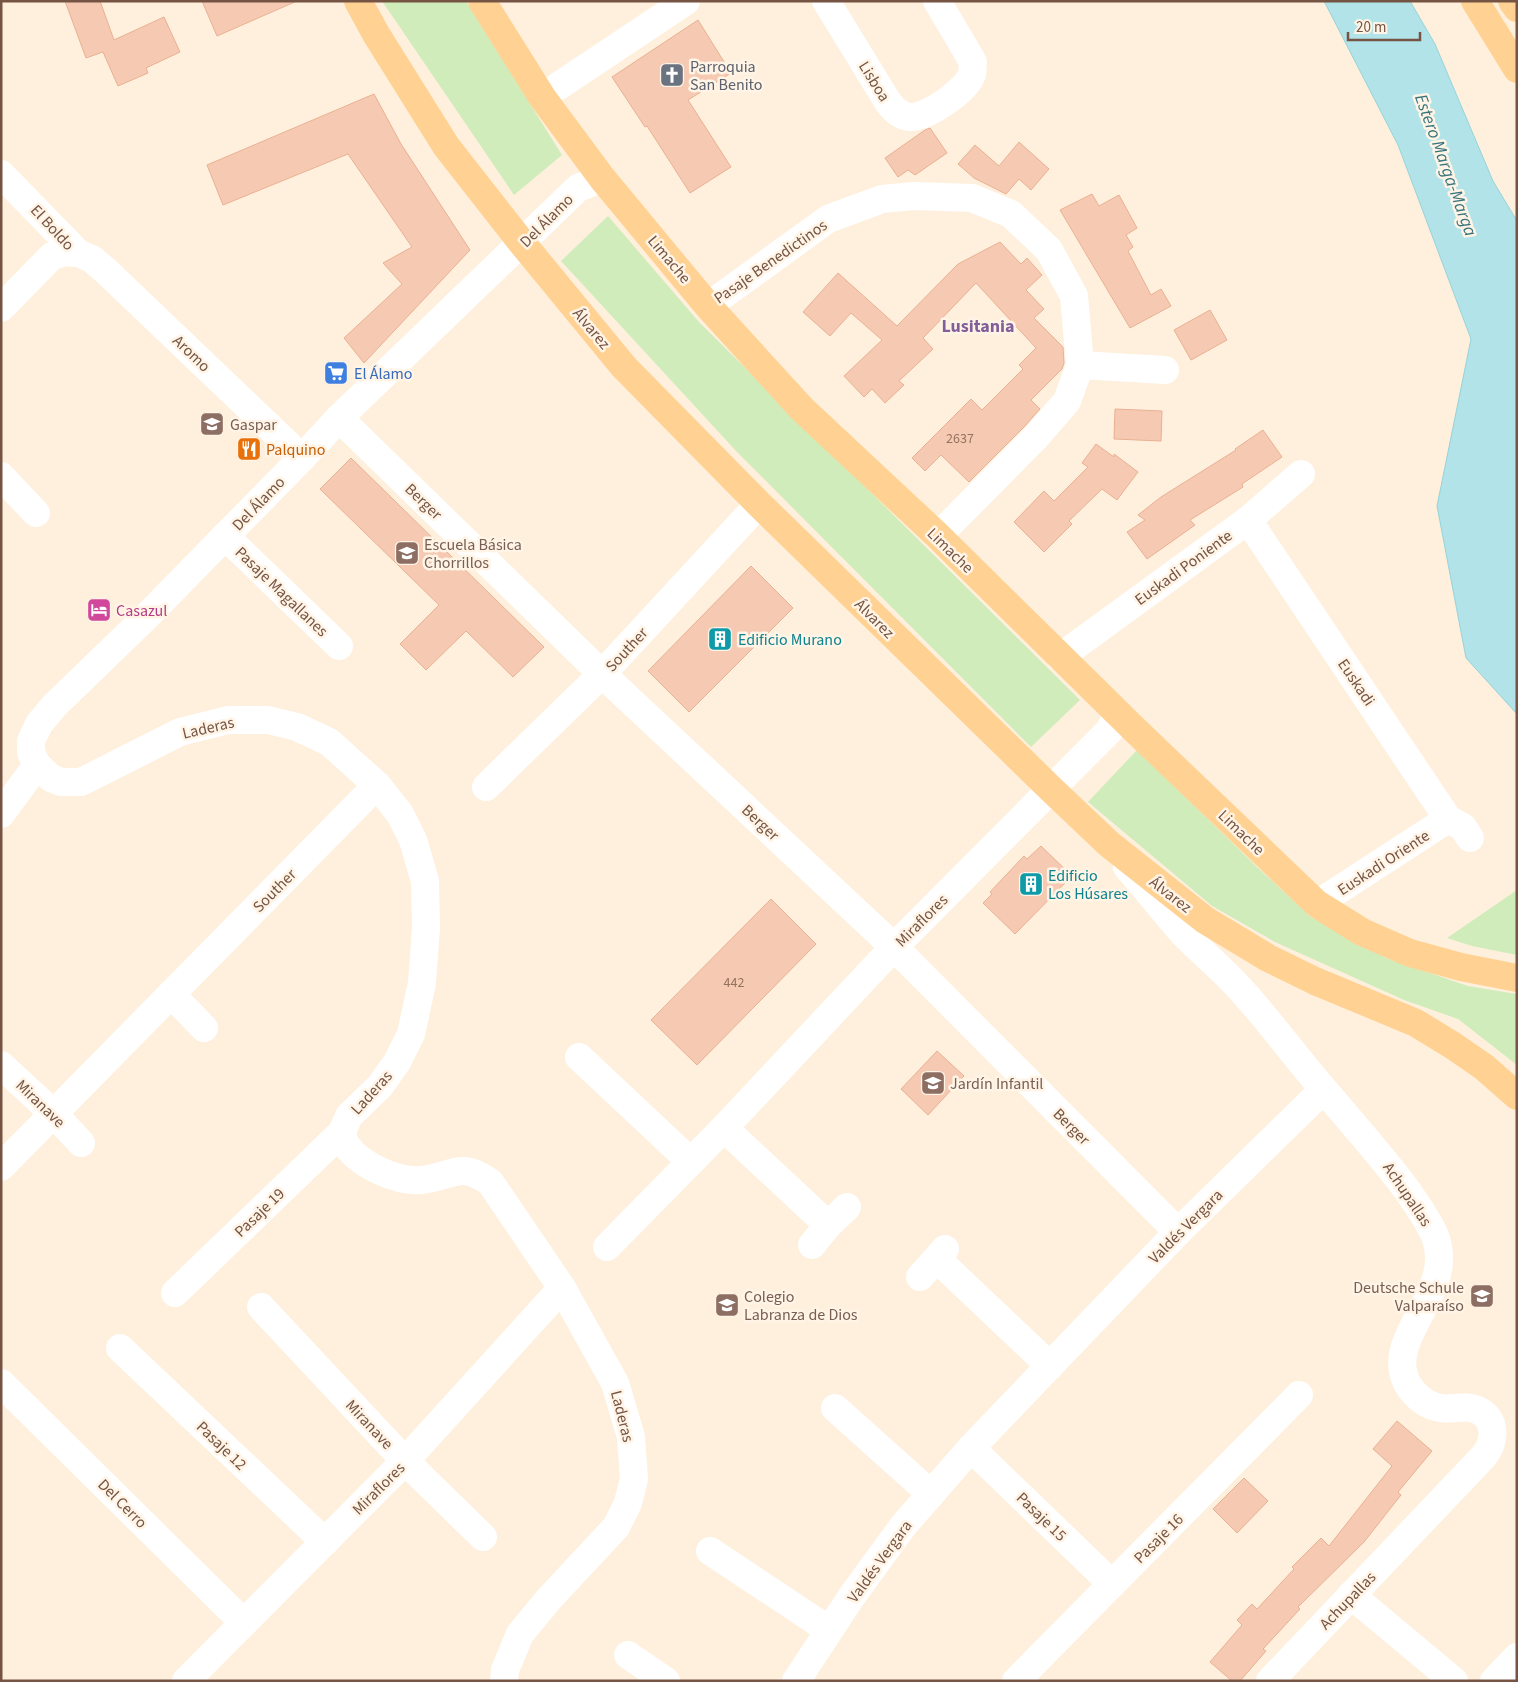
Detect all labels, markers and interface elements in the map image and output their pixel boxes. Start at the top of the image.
scale bar [1348,10,1420,42]
text: 20 m [1356,17,1386,38]
place label: Parroquia San Benito [690,56,762,96]
street label: Lisboa [853,57,895,106]
church icon: Parroquia San Benito [659,62,685,88]
water label: Estero Marga-Marga [1408,91,1483,240]
street label: Del Álamo [515,189,578,252]
street label: El Boldo [25,200,79,255]
street label: Pasaje Benedictinos [709,214,832,309]
street label: Limache [642,231,696,289]
street label: Álvarez [567,303,615,354]
district label: Lusitania [941,314,1015,339]
street label: Aromo [168,330,215,377]
supermarket icon: El Álamo [323,360,349,386]
place label: El Álamo [354,363,413,385]
school or university icon: Gaspar [199,411,225,437]
place label: Gaspar [230,414,277,436]
house number: 2637 [946,429,974,449]
restaurant icon: Palquino [236,436,262,462]
place label: Palquino [266,439,325,461]
street label: Del Álamo [227,472,290,536]
street label: Berger [400,478,447,525]
street label: Limache [922,523,978,578]
street label: Euskadi Poniente [1130,525,1237,611]
place label: Escuela Básica Chorrillos [424,534,522,574]
school or university icon: Escuela Básica Chorrillos [394,540,420,566]
street label: Pasaje Magallanes [230,542,333,642]
street label: Álvarez [849,594,899,644]
hotel icon: Casazul [86,597,112,623]
place label: Casazul [116,600,167,622]
street label: Souther [600,622,653,677]
building icon: Edificio Murano [707,626,733,652]
place label: Edificio Murano [738,629,842,651]
street label: Euskadi [1332,655,1380,710]
street label: Laderas [180,711,237,745]
street label: Berger [737,800,784,846]
street label: Limache [1213,805,1269,860]
street label: Euskadi Oriente [1333,825,1434,901]
street label: Souther [248,864,302,917]
place label: Edificio Los Húsares [1048,865,1128,905]
building icon: Edificio Los Húsares [1018,871,1044,897]
street label: Álvarez [1145,871,1196,918]
street label: Miraflores [891,889,953,952]
house number: 442 [724,973,744,993]
street label: Laderas [346,1066,398,1120]
school or university icon: Jardín Infantil [920,1070,946,1096]
place label: Jardín Infantil [950,1073,1043,1095]
street label: Miranave [11,1075,70,1133]
street label: Berger [1048,1103,1095,1150]
street label: Achupallas [1378,1158,1437,1231]
street label: Pasaje 19 [230,1183,290,1242]
street label: Valdés Vergara [1144,1185,1228,1269]
place label: Deutsche Schule Valparaíso [1353,1277,1464,1317]
school or university icon: Deutsche Schule Valparaíso [1469,1283,1495,1309]
place label: Colegio Labranza de Dios [744,1286,858,1326]
school or university icon: Colegio Labranza de Dios [714,1292,740,1318]
street label: Laderas [605,1388,639,1445]
street label: Miranave [340,1395,398,1455]
street label: Pasaje 12 [191,1416,251,1475]
street label: Miraflores [348,1457,410,1520]
street label: Del Cerro [93,1474,152,1533]
street label: Pasaje 15 [1011,1487,1071,1546]
street label: Pasaje 16 [1129,1509,1189,1568]
street label: Valdés Vergara [842,1516,917,1607]
street label: Achupallas [1314,1567,1381,1635]

